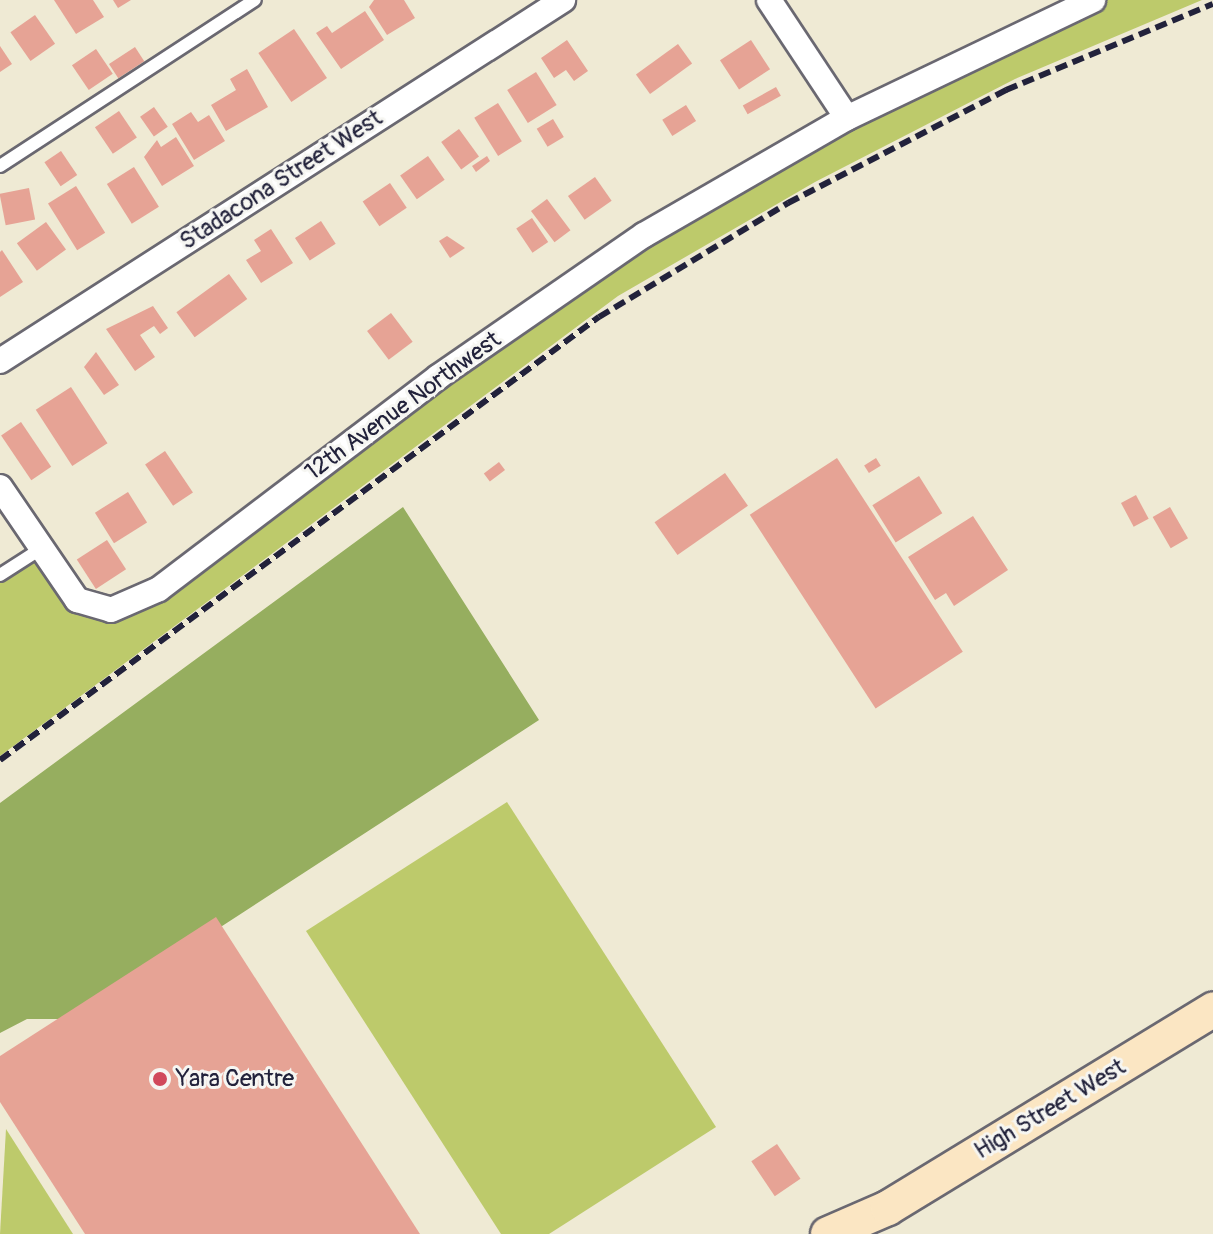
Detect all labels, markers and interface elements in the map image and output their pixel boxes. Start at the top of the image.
street label: Stadacona Street West [174,104,388,256]
street label: 12th Avenue Northwest [299,325,507,487]
street label: High Street West [969,1053,1131,1165]
place label: Yara Centre [176,1065,294,1093]
marker: Yara Centre [151,1070,169,1088]

